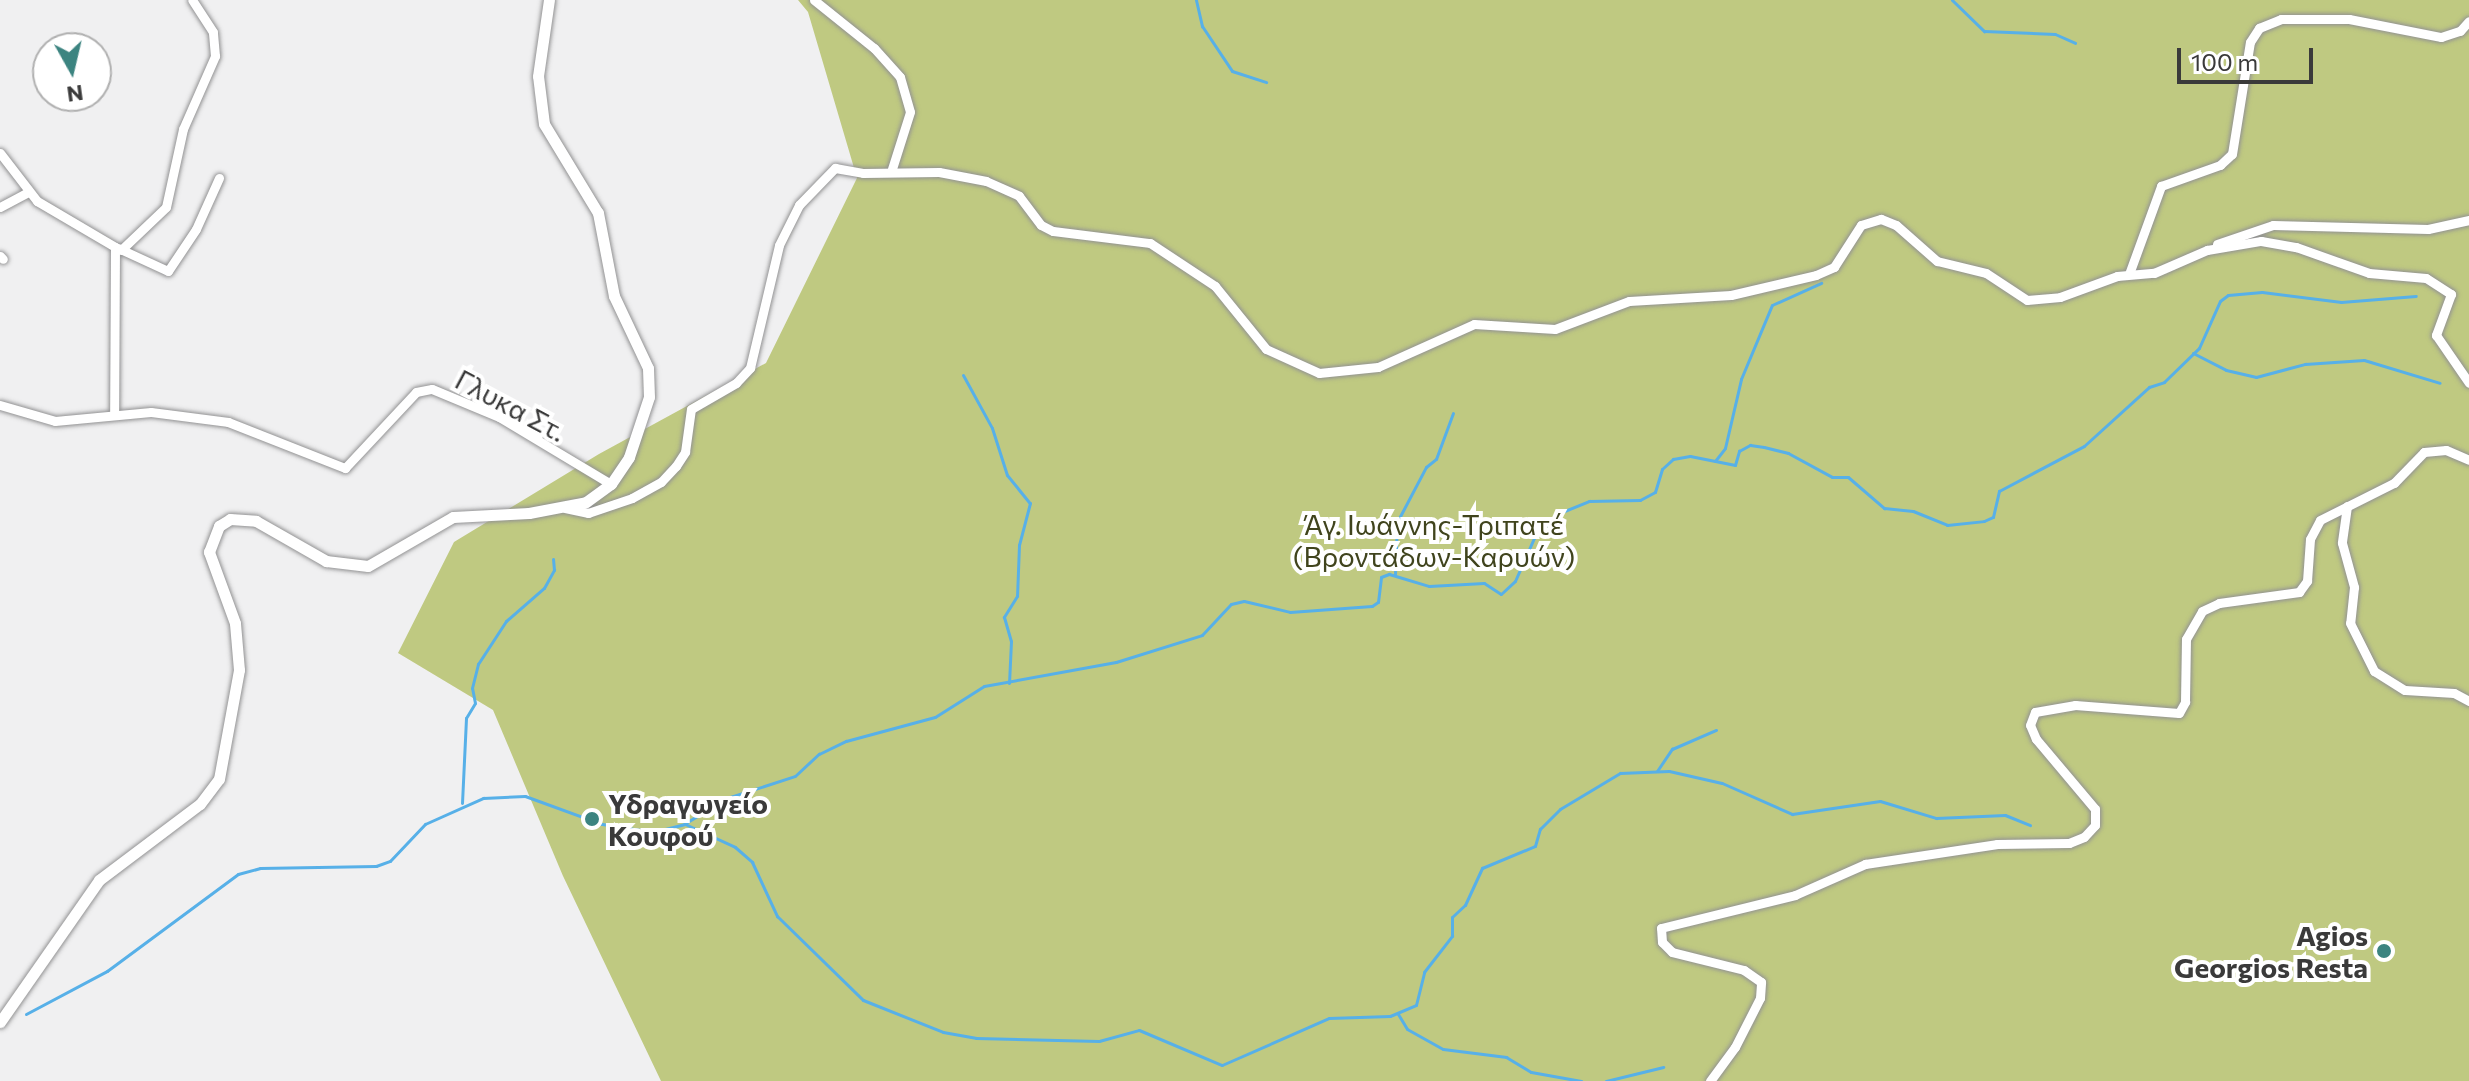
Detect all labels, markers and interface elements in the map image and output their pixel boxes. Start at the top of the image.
north arrow [32,32,112,112]
scale bar [2181,32,2317,82]
text: 100 m [2191,47,2258,76]
text: N [65,80,85,109]
street label: Γλυκα Στ. [450,362,572,448]
park label: Άγ. Ιωάννης-Τριπατέ (Βροντάδων-Καρυών) [1293,507,1575,573]
place label: Υδραγωγείο Κουφού [608,786,768,852]
marker: Υδραγωγείο Κουφού [583,810,601,828]
place label: Agios Georgios Resta [2174,918,2368,984]
marker: Agios Georgios Resta [2375,942,2393,960]

